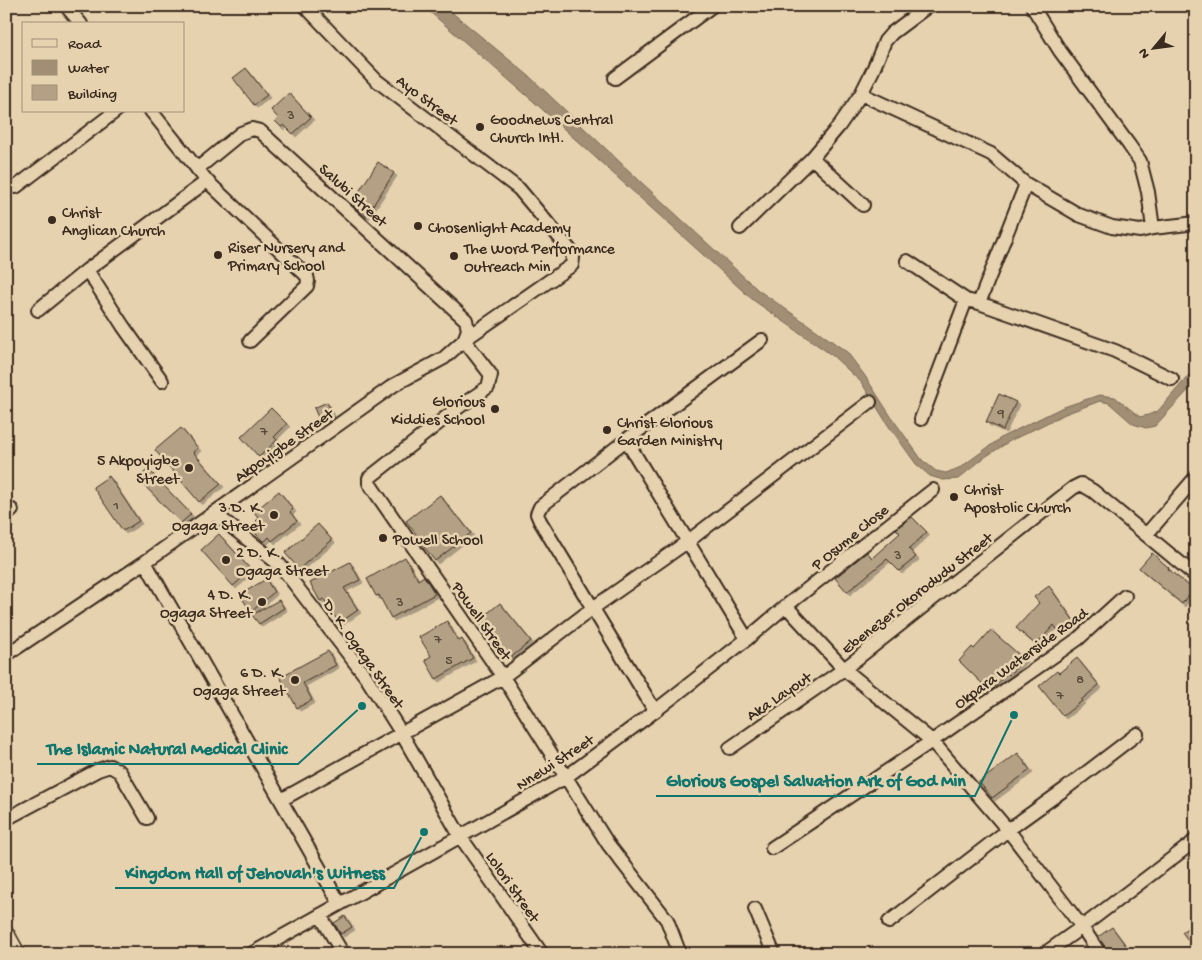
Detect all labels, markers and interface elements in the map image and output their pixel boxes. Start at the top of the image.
legend [22,22,185,112]
north arrow [1130,22,1180,72]
text: Road [68,36,102,54]
text: N [1135,45,1154,61]
text: Water [68,60,110,78]
street label: Ayo Street [391,73,462,132]
text: Building [67,86,117,104]
house number: 3 [286,108,295,125]
place label: Goodnews Central Church Intl. [490,112,613,149]
marker: Goodnews Central Church Intl. [474,121,486,133]
street label: Salubi Street [313,161,391,233]
place label: Christ Anglican Church [62,205,166,242]
marker: Christ Anglican Church [46,214,58,226]
marker: Chosenlight Academy [412,220,424,232]
place label: Chosenlight Academy [428,220,571,239]
place label: Riser Nursery and Primary School [227,240,346,277]
place label: The Word Performance Outreach Min [463,241,615,278]
marker: Riser Nursery and Primary School [212,249,224,261]
marker: The Word Performance Outreach Min [448,250,460,262]
place label: Glorious Kiddies School [391,394,486,431]
marker: Glorious Kiddies School [489,403,501,415]
street label: Akpoyigbe Street [232,405,339,488]
house number: 9 [996,406,1005,423]
place label: Christ Glorious Garden Ministry [617,415,722,452]
house number: 7 [259,424,268,441]
marker: Christ Glorious Garden Ministry [601,424,613,436]
place label: 5 Akpoyigbe Street [97,453,180,490]
marker: 5 Akpoyigbe Street [183,462,195,474]
place label: Christ Apostolic Church [964,482,1071,519]
marker: Christ Apostolic Church [948,491,960,503]
house number: 1 [112,498,119,515]
place label: 3 D. K. Ogaga Street [172,500,265,537]
street label: P Osume Close [808,501,894,576]
marker: 3 D. K. Ogaga Street [268,509,280,521]
street label: Ebenezer Okorodudu Street [839,529,999,660]
marker: Powell School [377,532,389,544]
place label: Powell School [392,532,483,551]
place label: 2 D. K. Ogaga Street [236,545,330,582]
house number: 3 [893,548,902,565]
marker: 2 D. K. Ogaga Street [220,554,232,566]
street label: Powell Street [446,578,515,666]
place label: 4 D. K. Ogaga Street [160,587,253,624]
house number: 3 [395,595,404,612]
marker: 4 D. K. Ogaga Street [256,596,268,608]
street label: D. K. Ogaga Street [317,596,408,714]
street label: Okpara Waterside Road [952,604,1094,715]
house number: 7 [433,632,442,649]
house number: 5 [445,653,453,670]
place label: 6 D. K. Ogaga Street [193,665,286,702]
street label: Aka Layout [744,668,817,727]
house number: 8 [1076,672,1084,689]
marker: 6 D. K. Ogaga Street [289,674,301,686]
house number: 7 [1055,688,1064,705]
callout: The Islamic Natural Medical Clinic [37,731,298,764]
street label: Nnewi Street [514,731,599,796]
text: The Islamic Natural Medical Clinic [44,740,288,761]
callout: Glorious Gospel Salvation Ark of God Min [656,763,975,796]
text: Glorious Gospel Salvation Ark of God Min [666,772,966,793]
street label: Lolori Street [480,849,543,928]
callout: Kingdom Hall of Jehovah's Witness [115,855,394,888]
text: Kingdom Hall of Jehovah's Witness [124,864,386,885]

